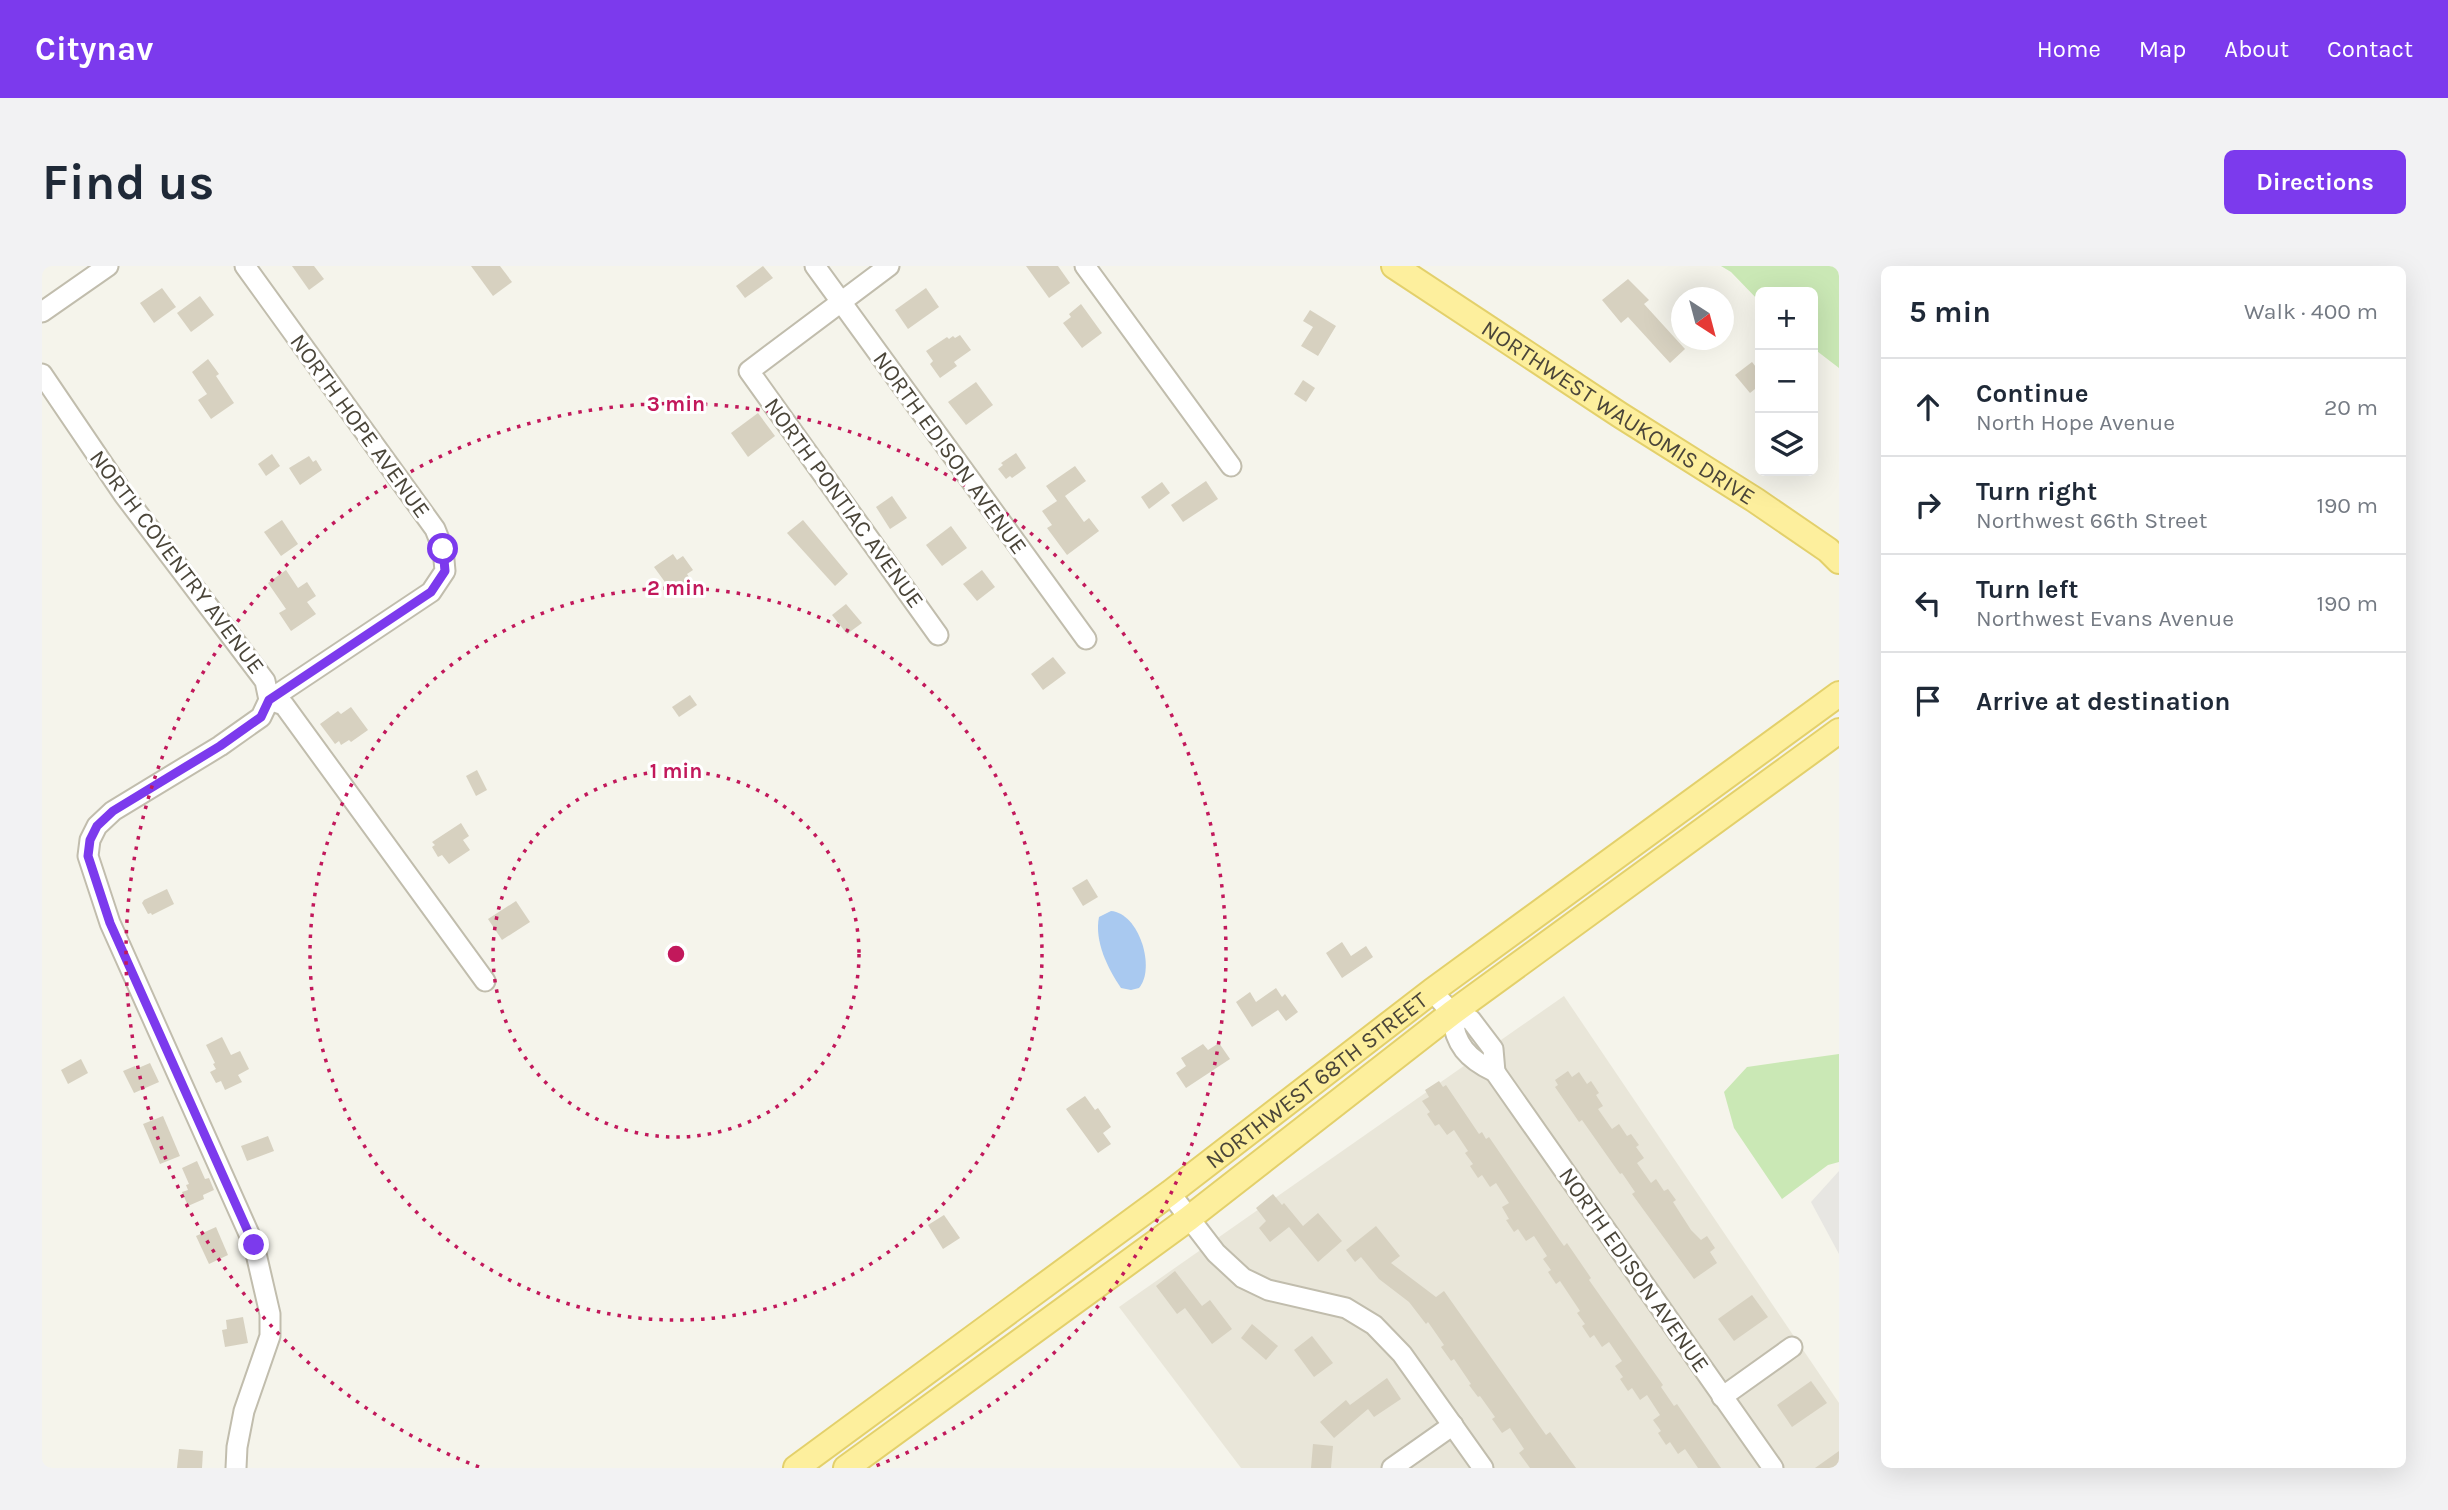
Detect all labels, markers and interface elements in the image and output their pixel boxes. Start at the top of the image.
text: Citynav [35,30,153,68]
text: Home [2037,35,2101,63]
text: Map [2139,35,2186,63]
text: About [2224,35,2289,63]
text: Contact [2327,35,2413,63]
button: Directions [2224,150,2406,214]
text: Find us [42,154,214,211]
north arrow [1671,287,1734,350]
map controls [1755,287,1818,476]
button: + [1755,287,1818,350]
text: 5 min [1909,294,1991,330]
text: Walk · 400 m [2244,298,2378,325]
street label: NORTHWEST WAUKOMIS DRIVE [1477,314,1760,510]
street label: NORTH HOPE AVENUE [284,329,436,523]
street label: NORTH EDISON AVENUE [867,347,1033,559]
button: − [1755,350,1818,413]
text: Continue [1976,378,2088,409]
icon: ahead [1909,388,1947,426]
text: 3 min [647,392,705,416]
street label: NORTH PONTIAC AVENUE [759,393,929,613]
text: 20 m [2324,394,2378,421]
text: North Hope Avenue [1976,409,2175,436]
button: layers [1755,413,1818,476]
street label: NORTH COVENTRY AVENUE [84,445,270,679]
text: Turn right [1976,476,2097,507]
icon: right [1909,486,1947,524]
text: 190 m [2316,492,2378,519]
text: Northwest 66th Street [1976,507,2207,534]
route start [427,533,458,564]
text: Turn left [1976,574,2078,605]
text: 2 min [647,576,705,600]
icon: left [1909,584,1947,622]
text: 190 m [2316,590,2378,617]
text: Northwest Evans Avenue [1976,605,2234,632]
icon: arrive [1909,682,1947,720]
text: Arrive at destination [1976,686,2230,717]
text: 1 min [650,759,702,783]
centre of rings [664,942,688,966]
street label: NORTHWEST 68TH STREET [1200,986,1433,1174]
street label: NORTH EDISON AVENUE [1553,1162,1715,1378]
route end [238,1229,269,1260]

